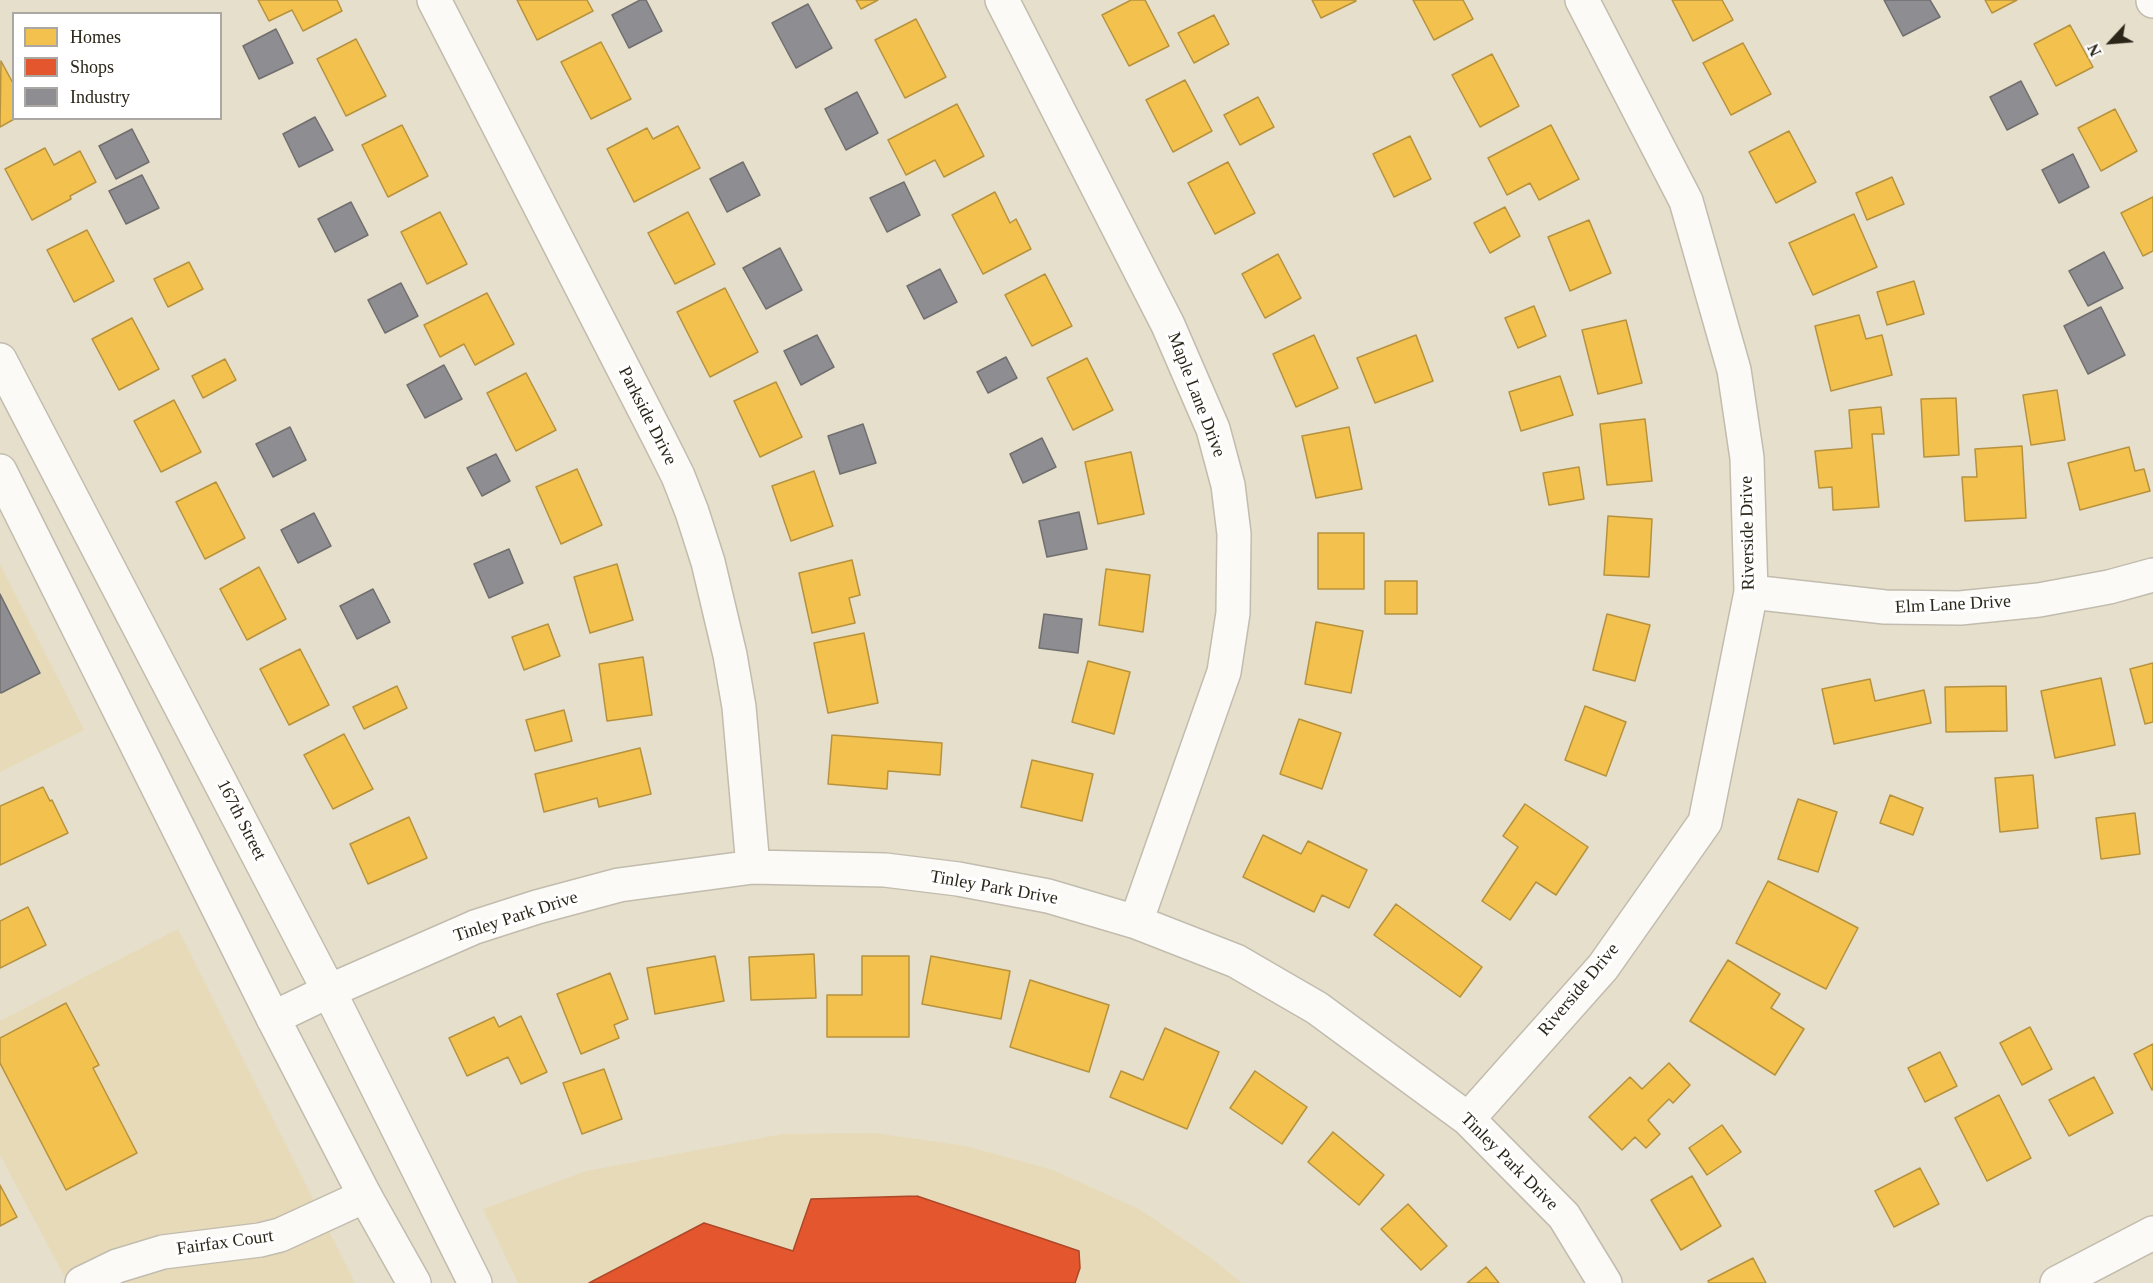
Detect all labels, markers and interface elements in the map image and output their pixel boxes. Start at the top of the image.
legend [12,12,222,120]
north arrow [2081,12,2141,72]
text: Homes [70,27,121,47]
text: N [2084,41,2105,59]
text: Shops [70,57,114,77]
text: Industry [70,87,130,107]
street label: Maple Lane Drive [1162,330,1230,460]
street label: Parkside Drive [613,363,681,469]
street label: Riverside Drive [1736,476,1760,590]
street label: Elm Lane Drive [1895,591,2011,619]
street label: 167th Street [212,776,270,864]
street label: Tinley Park Drive [928,866,1060,910]
street label: Tinley Park Drive [451,887,581,947]
street label: Riverside Drive [1534,939,1624,1041]
street label: Tinley Park Drive [1456,1109,1562,1215]
street label: Fairfax Court [175,1226,275,1260]

